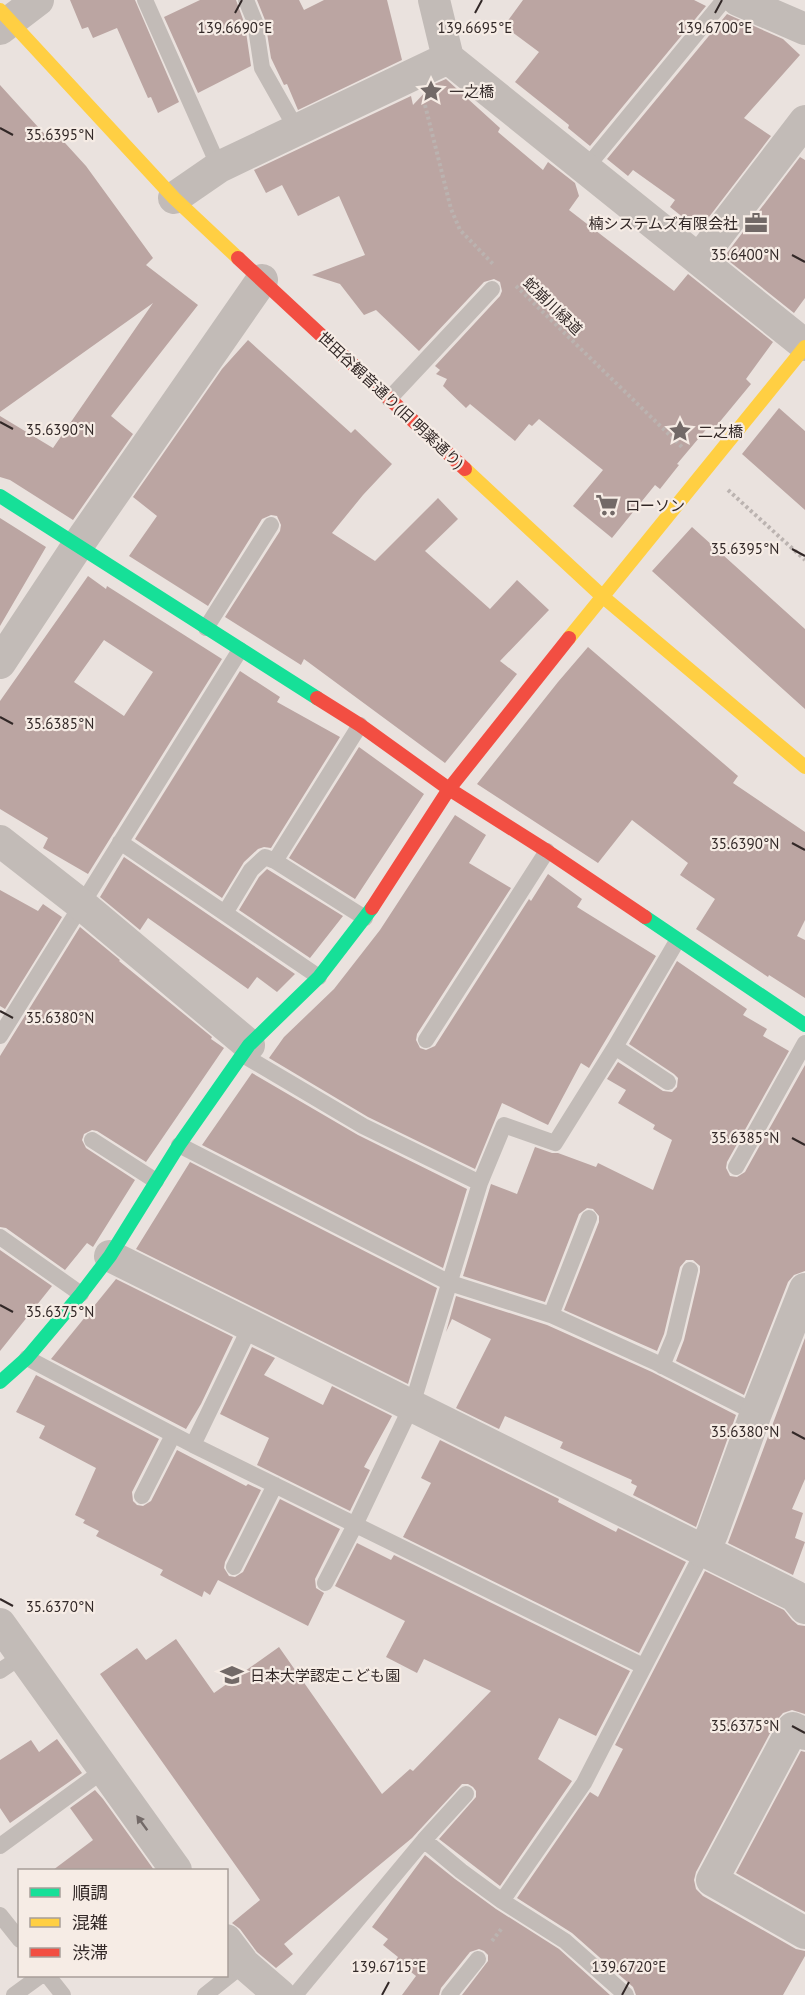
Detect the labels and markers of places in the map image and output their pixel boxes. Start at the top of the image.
place icon: 一之橋 [418,78,444,104]
place label: 一之橋 [449,82,494,101]
office icon: 楠システムズ有限会社 [743,210,769,236]
place label: 楠システムズ有限会社 [588,214,738,233]
place icon: 二之橋 [667,418,693,444]
place label: 二之橋 [698,422,743,441]
supermarket icon: ローソン [594,492,620,518]
place label: ローソン [625,496,685,515]
school or university icon: 日本大学認定こども園 [219,1662,245,1688]
place label: 日本大学認定こども園 [250,1666,400,1685]

